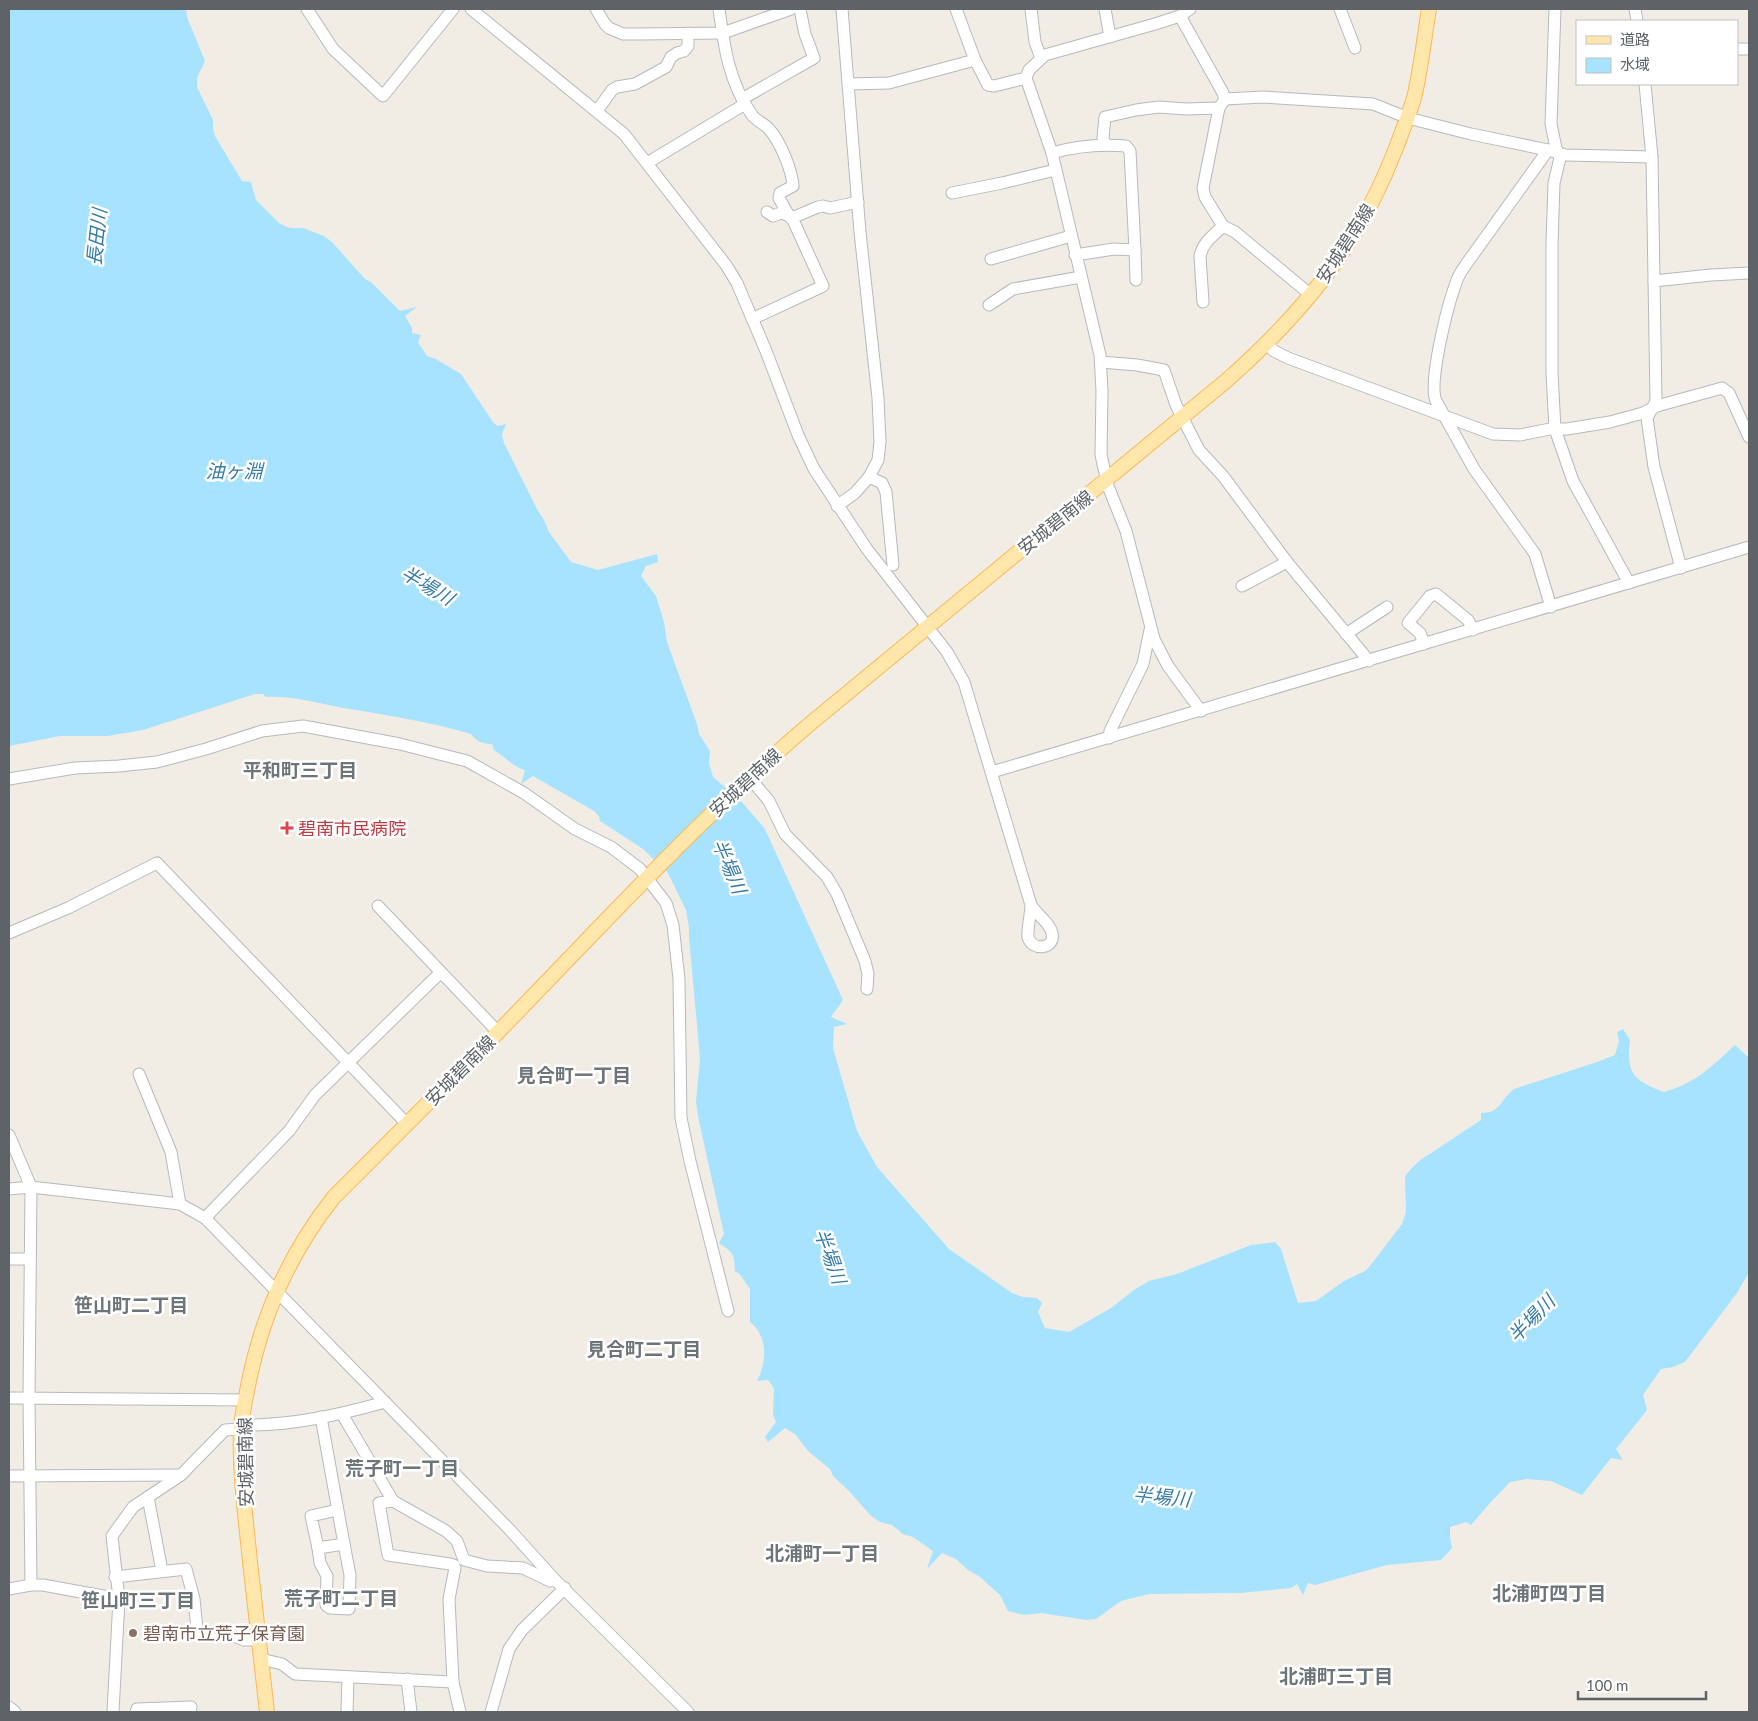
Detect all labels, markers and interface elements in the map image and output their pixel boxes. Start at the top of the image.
legend [1576,20,1738,85]
text: 道路 [1620,30,1650,48]
text: 水域 [1620,55,1650,73]
street label: 安城碧南線 [1311,199,1379,287]
water label: 長田川 [82,205,111,267]
water label: 油ヶ淵 [205,459,265,482]
street label: 安城碧南線 [1013,485,1097,559]
water label: 半場川 [398,560,460,611]
street label: 安城碧南線 [705,743,785,821]
district label: 平和町三丁目 [243,758,357,781]
place label: 碧南市民病院 [298,817,406,839]
marker: 碧南市民病院 [280,821,294,835]
water label: 半場川 [708,835,753,899]
street label: 安城碧南線 [420,1030,500,1110]
district label: 見合町一丁目 [517,1063,631,1086]
water label: 半場川 [810,1225,852,1289]
water label: 半場川 [1503,1288,1560,1346]
district label: 笹山町二丁目 [74,1293,188,1316]
district label: 見合町二丁目 [587,1337,701,1360]
street label: 安城碧南線 [233,1417,257,1507]
district label: 荒子町一丁目 [345,1456,459,1479]
water label: 半場川 [1132,1482,1194,1511]
district label: 北浦町一丁目 [765,1541,879,1564]
district label: 北浦町四丁目 [1492,1581,1606,1604]
district label: 荒子町二丁目 [284,1586,398,1609]
district label: 笹山町三丁目 [81,1588,195,1611]
place label: 碧南市立荒子保育園 [143,1622,305,1644]
marker: 碧南市立荒子保育園 [127,1627,139,1639]
district label: 北浦町三丁目 [1279,1664,1393,1687]
scale bar [1578,1668,1706,1700]
text: 100 m [1586,1676,1628,1694]

